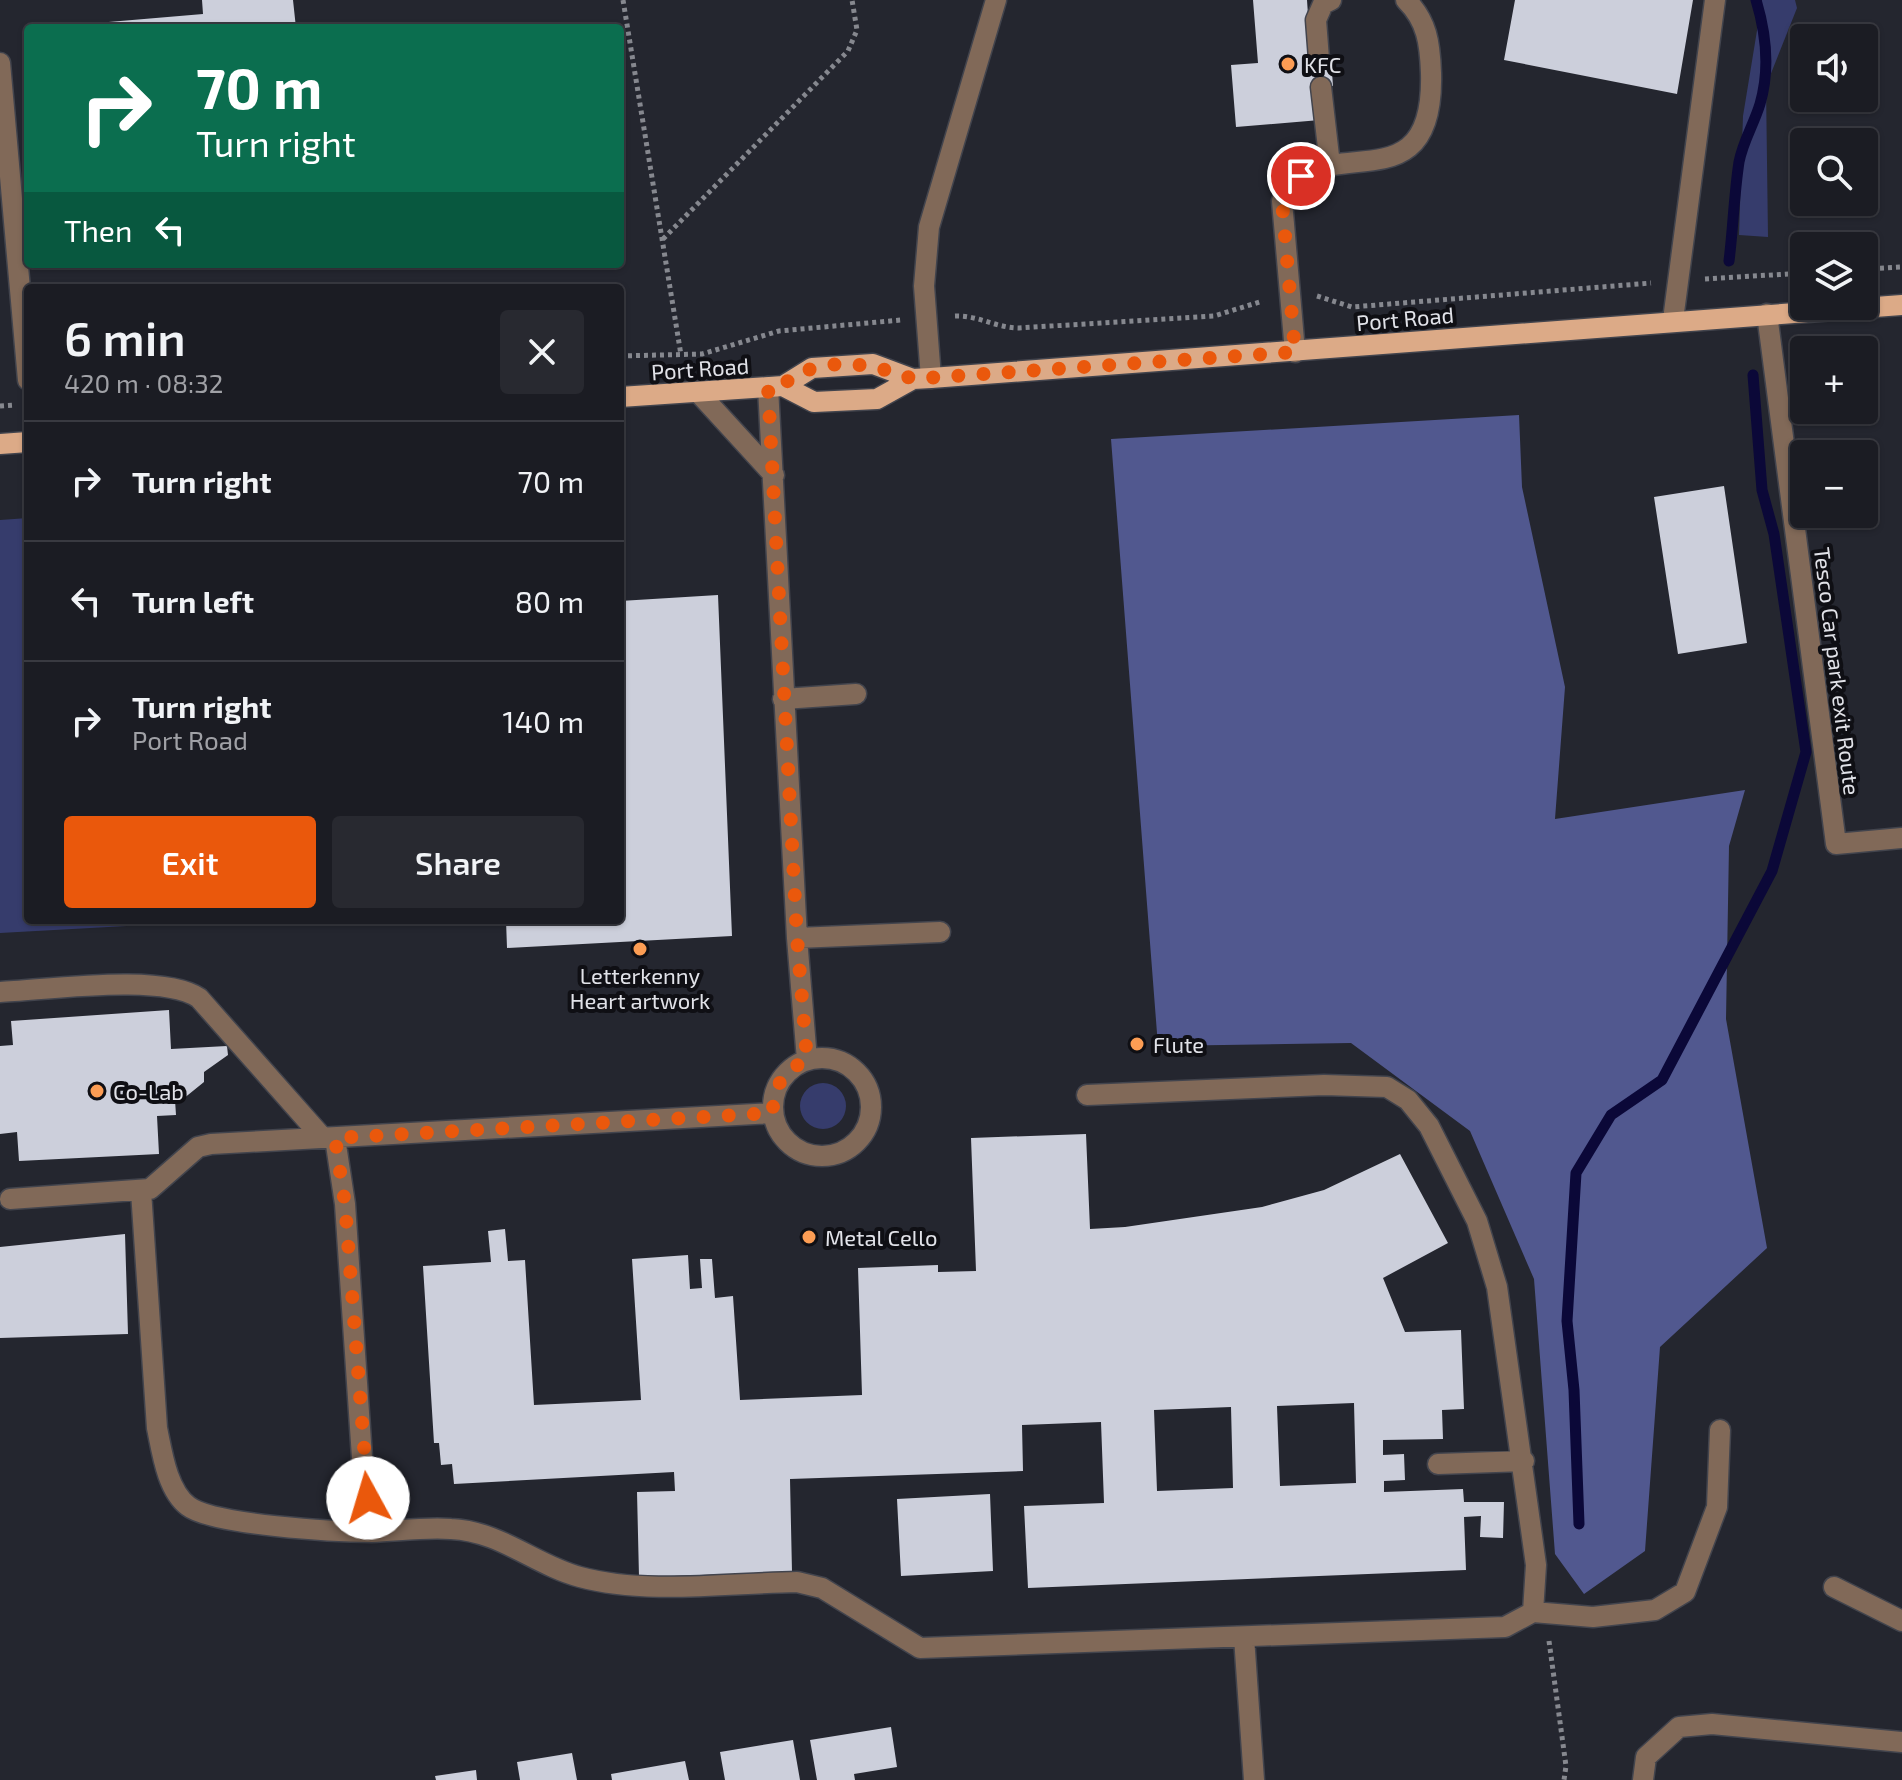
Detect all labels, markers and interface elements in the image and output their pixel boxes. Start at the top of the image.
map controls [1790,24,1878,528]
button: sound [1790,24,1878,112]
place label: KFC [1304,51,1341,77]
text: 70 m [196,53,322,120]
marker: KFC [1279,55,1297,73]
icon: right [64,56,168,160]
text: Turn right [196,121,356,164]
button: search [1790,128,1878,216]
pin [1267,142,1335,210]
icon: arrive [1279,154,1323,198]
icon: left [148,208,192,252]
text: Then [64,212,132,248]
button: layers [1790,232,1878,320]
street label: Port Road [1355,301,1455,335]
text: 6 min [64,308,186,366]
button: close [500,310,584,394]
button: + [1790,336,1878,424]
street label: Port Road [650,352,750,384]
text: 420 m · 08:32 [64,367,223,398]
button: − [1790,440,1878,528]
icon: right [64,459,108,503]
text: Turn right [132,463,272,499]
text: 70 m [518,463,584,499]
street label: Tesco Car park exit Route [1810,546,1866,796]
icon: left [64,579,108,623]
text: Turn left [132,583,254,619]
text: 80 m [515,583,584,619]
text: Turn right [132,688,272,724]
icon: right [64,699,108,743]
text: 140 m [503,703,584,739]
text: Port Road [132,724,248,755]
button: Exit [64,816,316,908]
button: Share [332,816,584,908]
marker: Letterkenny Heart artwork [631,940,649,958]
place label: Letterkenny Heart artwork [570,962,710,1013]
place label: Flute [1153,1031,1204,1057]
marker: Flute [1128,1035,1146,1053]
place label: Co-Lab [113,1078,184,1104]
marker: Co-Lab [88,1082,106,1100]
place label: Metal Cello [825,1224,937,1250]
marker: Metal Cello [800,1228,818,1246]
position arrow [326,1456,410,1540]

